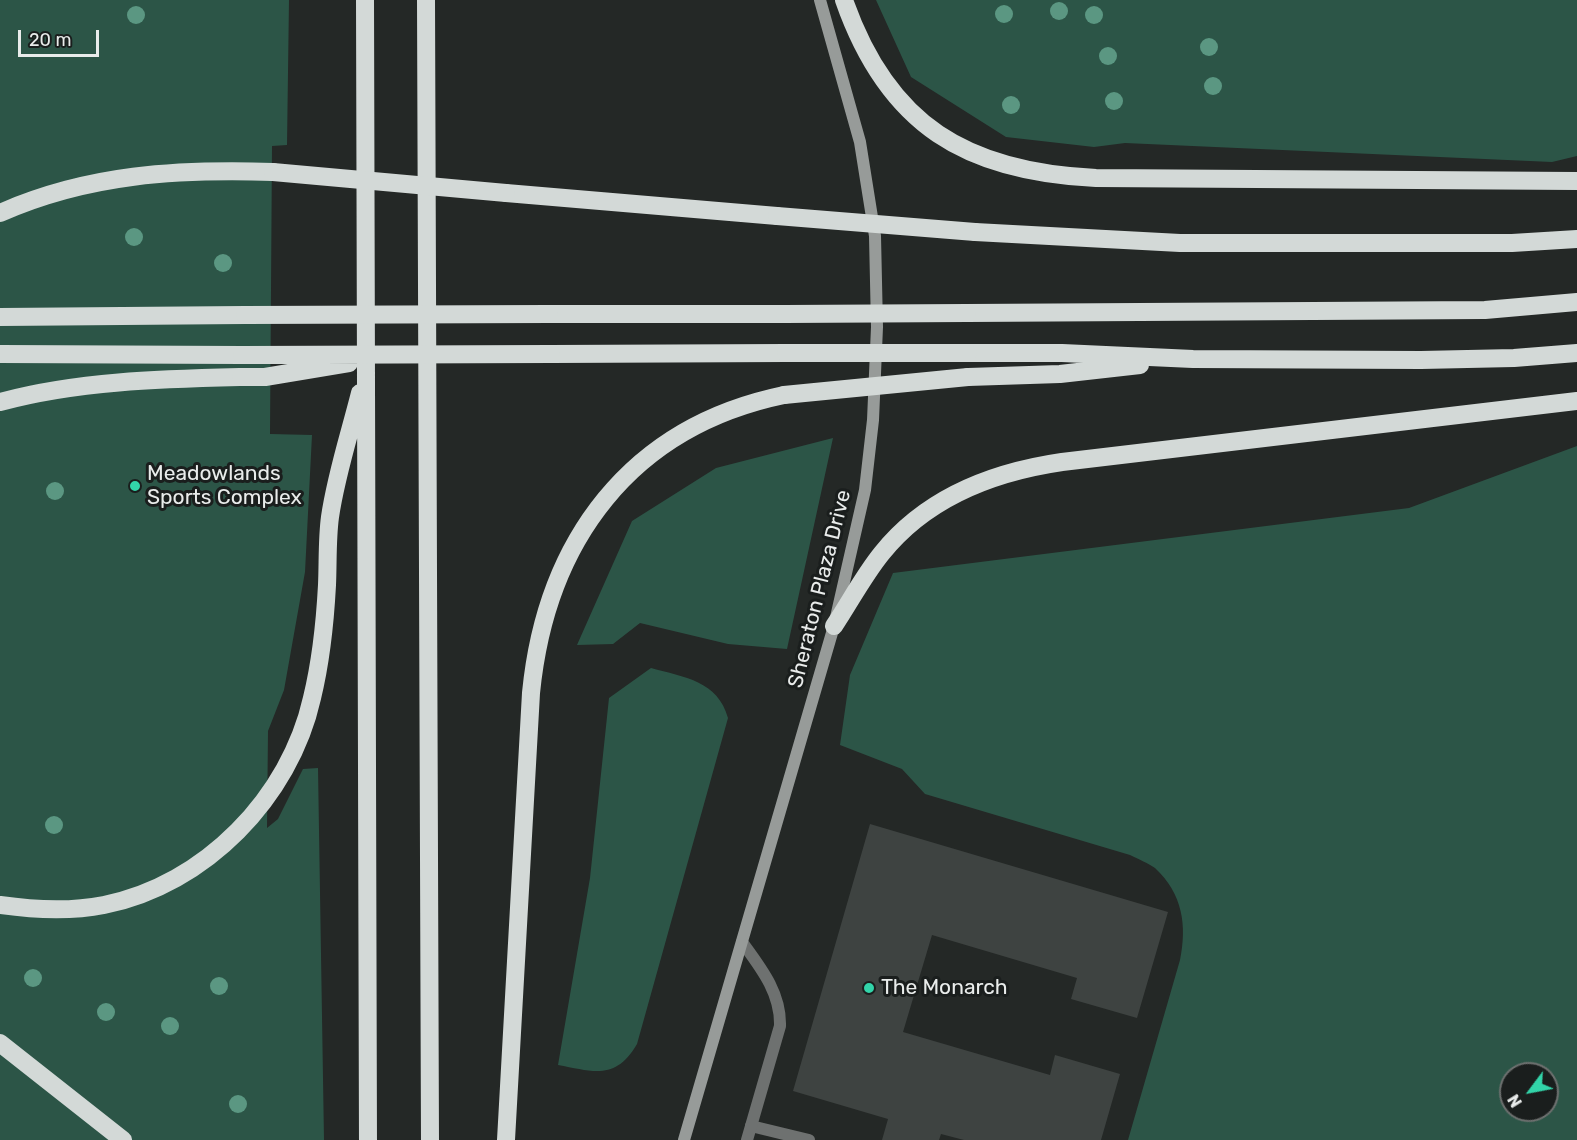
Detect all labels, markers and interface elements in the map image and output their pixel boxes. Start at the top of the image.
scale bar [21,18,102,56]
text: 20 m [29,29,71,51]
place label: Meadowlands Sports Complex [147,461,302,511]
marker: Meadowlands Sports Complex [128,479,142,493]
street label: Sheraton Plaza Drive [783,487,857,691]
place label: The Monarch [881,975,1008,1001]
marker: The Monarch [862,981,876,995]
north arrow [1499,1062,1559,1122]
text: N [1504,1091,1526,1111]

